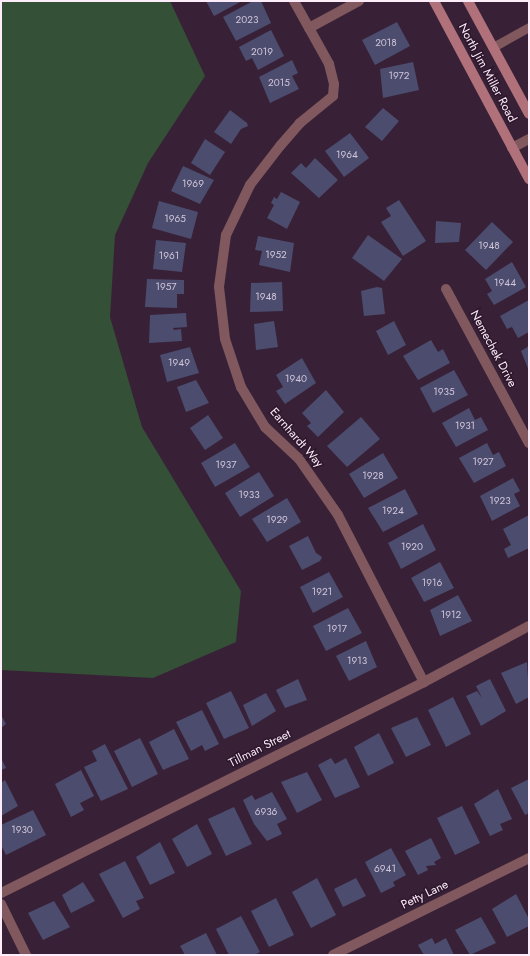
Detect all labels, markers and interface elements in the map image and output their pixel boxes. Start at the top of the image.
house number: 2023 [236,14,258,26]
street label: North Jim Miller Road [455,21,519,125]
house number: 2018 [375,37,397,49]
house number: 2019 [251,46,273,58]
house number: 1972 [389,70,409,82]
house number: 2015 [268,77,290,89]
house number: 1964 [336,149,358,161]
house number: 1969 [182,178,204,190]
house number: 1965 [164,213,186,225]
house number: 1948 [478,240,500,252]
house number: 1952 [265,249,287,261]
house number: 1961 [159,250,179,262]
house number: 1944 [494,277,516,289]
house number: 1957 [155,281,177,293]
house number: 1948 [255,291,277,303]
street label: Nemechek Drive [467,308,519,390]
house number: 1949 [168,357,190,369]
house number: 1940 [285,373,307,385]
house number: 1935 [433,386,455,398]
street label: Earnhardt Way [266,405,326,471]
house number: 1931 [455,420,475,432]
house number: 1927 [472,456,494,468]
house number: 1937 [216,459,236,471]
house number: 1928 [362,470,384,482]
house number: 1933 [238,489,260,501]
house number: 1923 [489,495,511,507]
house number: 1924 [382,505,404,517]
house number: 1929 [266,514,288,526]
house number: 1920 [401,541,423,553]
house number: 1916 [422,577,442,589]
house number: 1921 [312,586,332,598]
house number: 1912 [441,609,461,621]
house number: 1917 [327,623,347,635]
house number: 1913 [347,655,367,667]
street label: Tillman Street [226,727,294,771]
house number: 6936 [255,806,277,818]
house number: 1930 [11,824,33,836]
house number: 6941 [374,863,396,875]
street label: Petty Lane [399,877,451,913]

